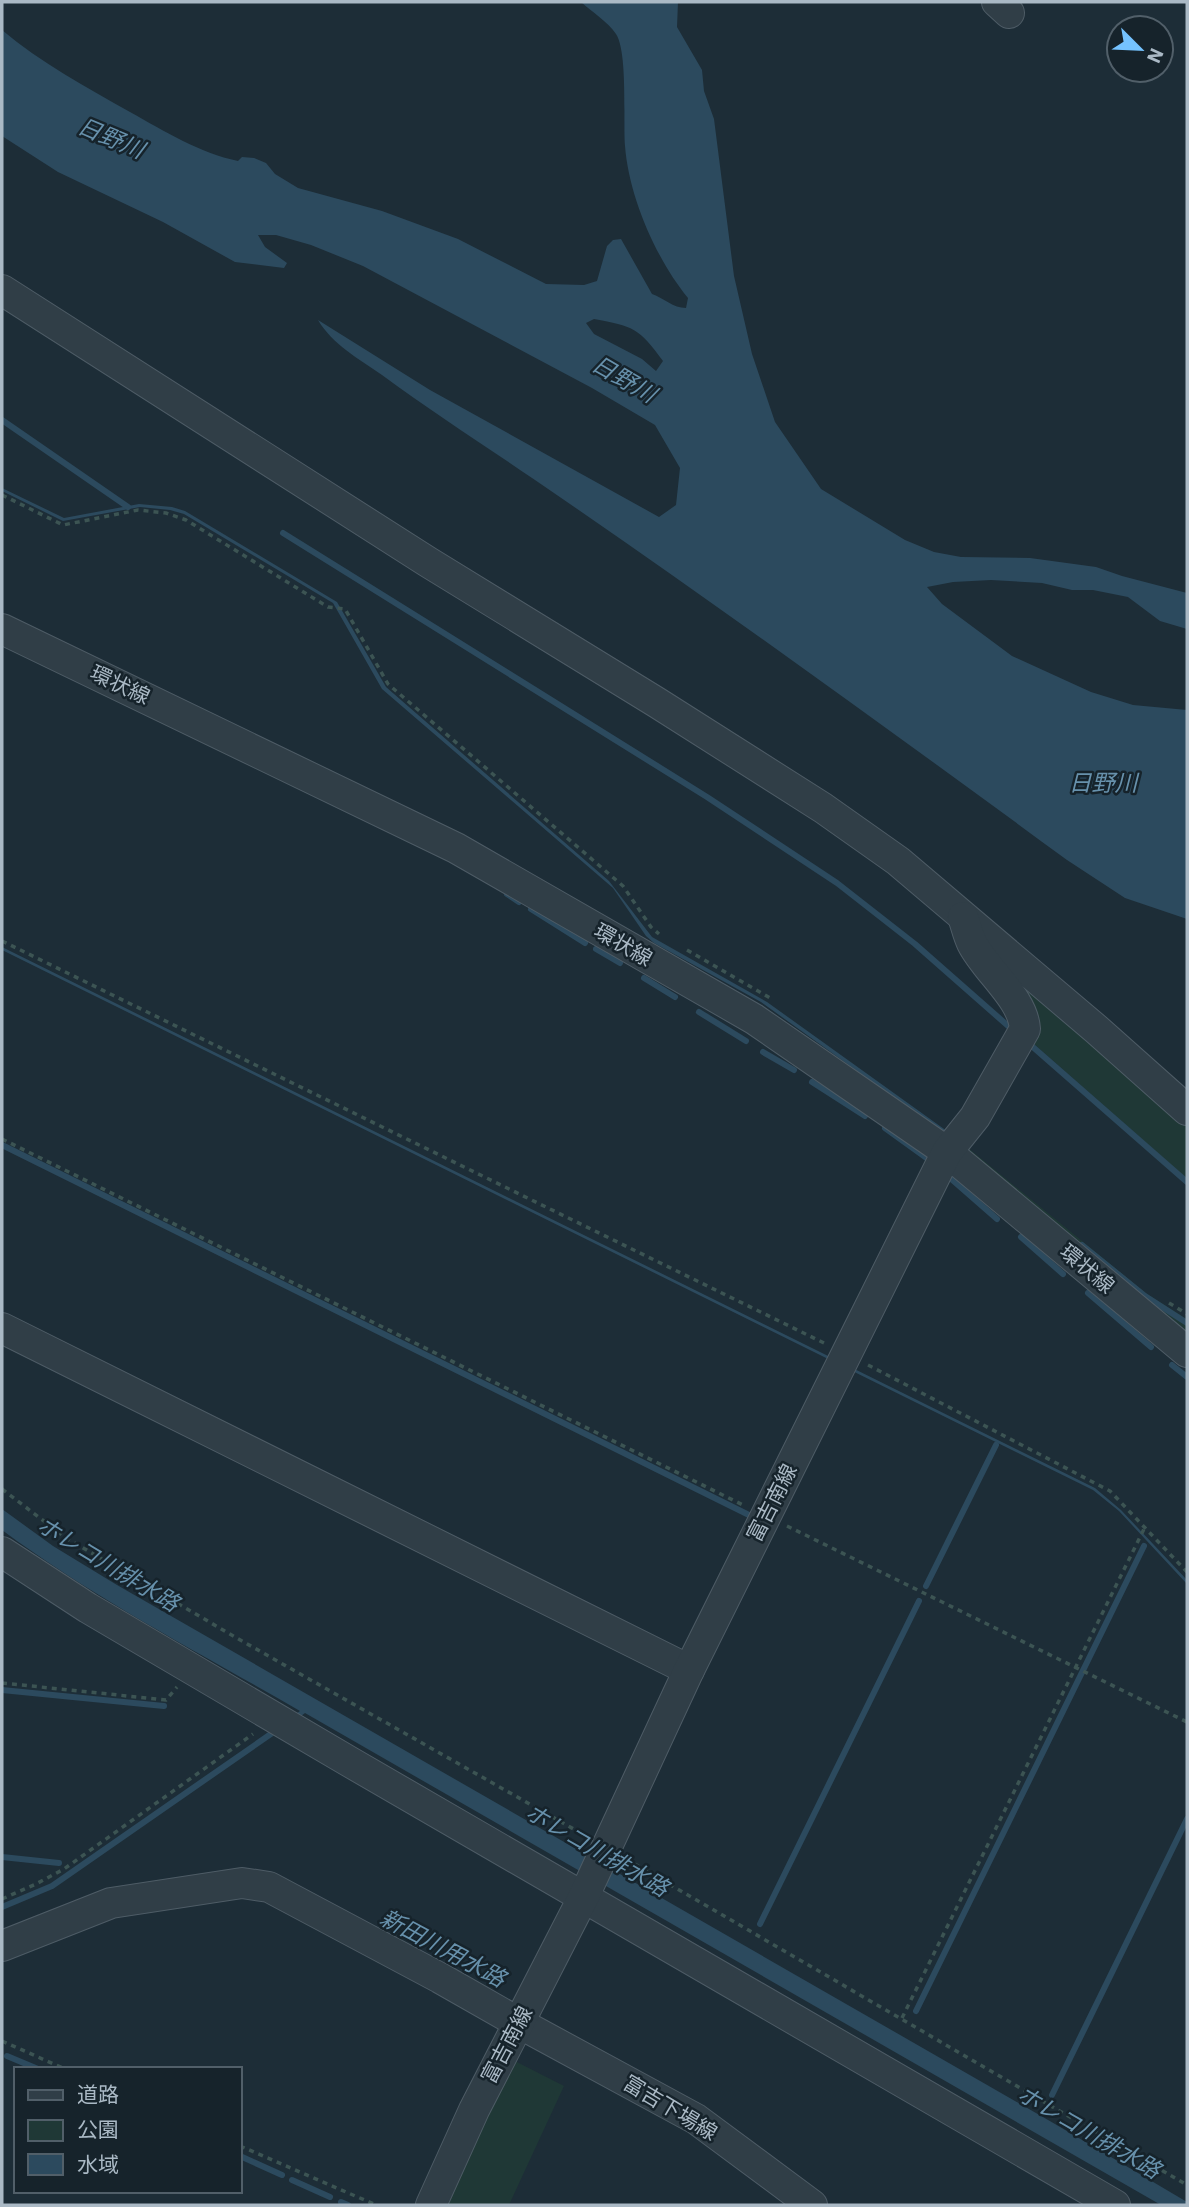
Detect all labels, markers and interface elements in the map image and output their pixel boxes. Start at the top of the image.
north arrow [1105,14,1175,84]
text: N [1142,45,1169,67]
water label: 日野川 [74,110,152,166]
water label: 日野川 [587,348,664,410]
street label: 環状線 [86,658,155,710]
water label: 日野川 [1069,767,1141,797]
street label: 環状線 [589,916,658,972]
street label: 環状線 [1055,1237,1121,1299]
street label: 富吉南線 [740,1459,803,1546]
water label: ホレコ川排水路 [32,1509,187,1618]
water label: ホレコ川排水路 [520,1796,676,1903]
water label: 新田川用水路 [376,1901,513,1994]
street label: 富吉南線 [474,2001,538,2088]
legend [14,2067,242,2193]
street label: 富吉下場線 [618,2068,723,2146]
water label: ホレコ川排水路 [1012,2078,1168,2185]
text: 道路 [77,2080,119,2108]
text: 公園 [77,2115,119,2143]
text: 水域 [77,2150,119,2178]

